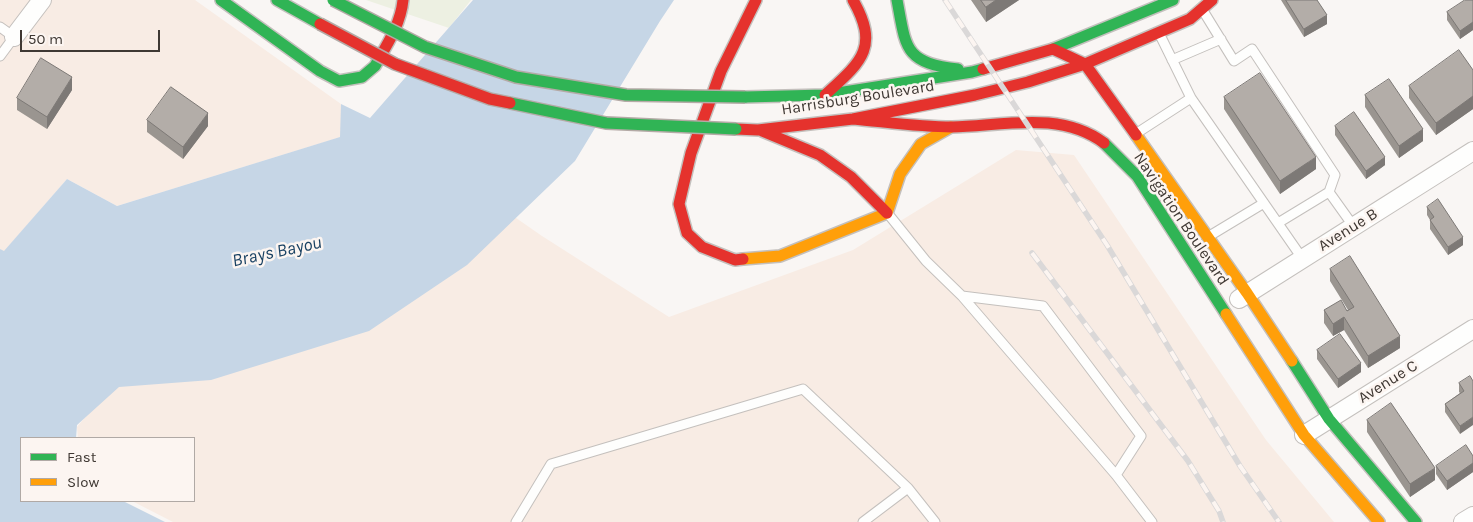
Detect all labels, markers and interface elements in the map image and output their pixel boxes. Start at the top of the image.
scale bar [22,20,162,52]
text: 50 m [28,30,63,48]
street label: Harrisburg Boulevard [780,76,936,120]
street label: Navigation Boulevard [1129,149,1233,289]
street label: Avenue B [1315,204,1381,256]
water label: Brays Bayou [230,232,324,272]
street label: Avenue C [1355,356,1421,408]
legend [20,437,195,502]
text: Fast [67,448,96,466]
text: Slow [67,473,99,491]

